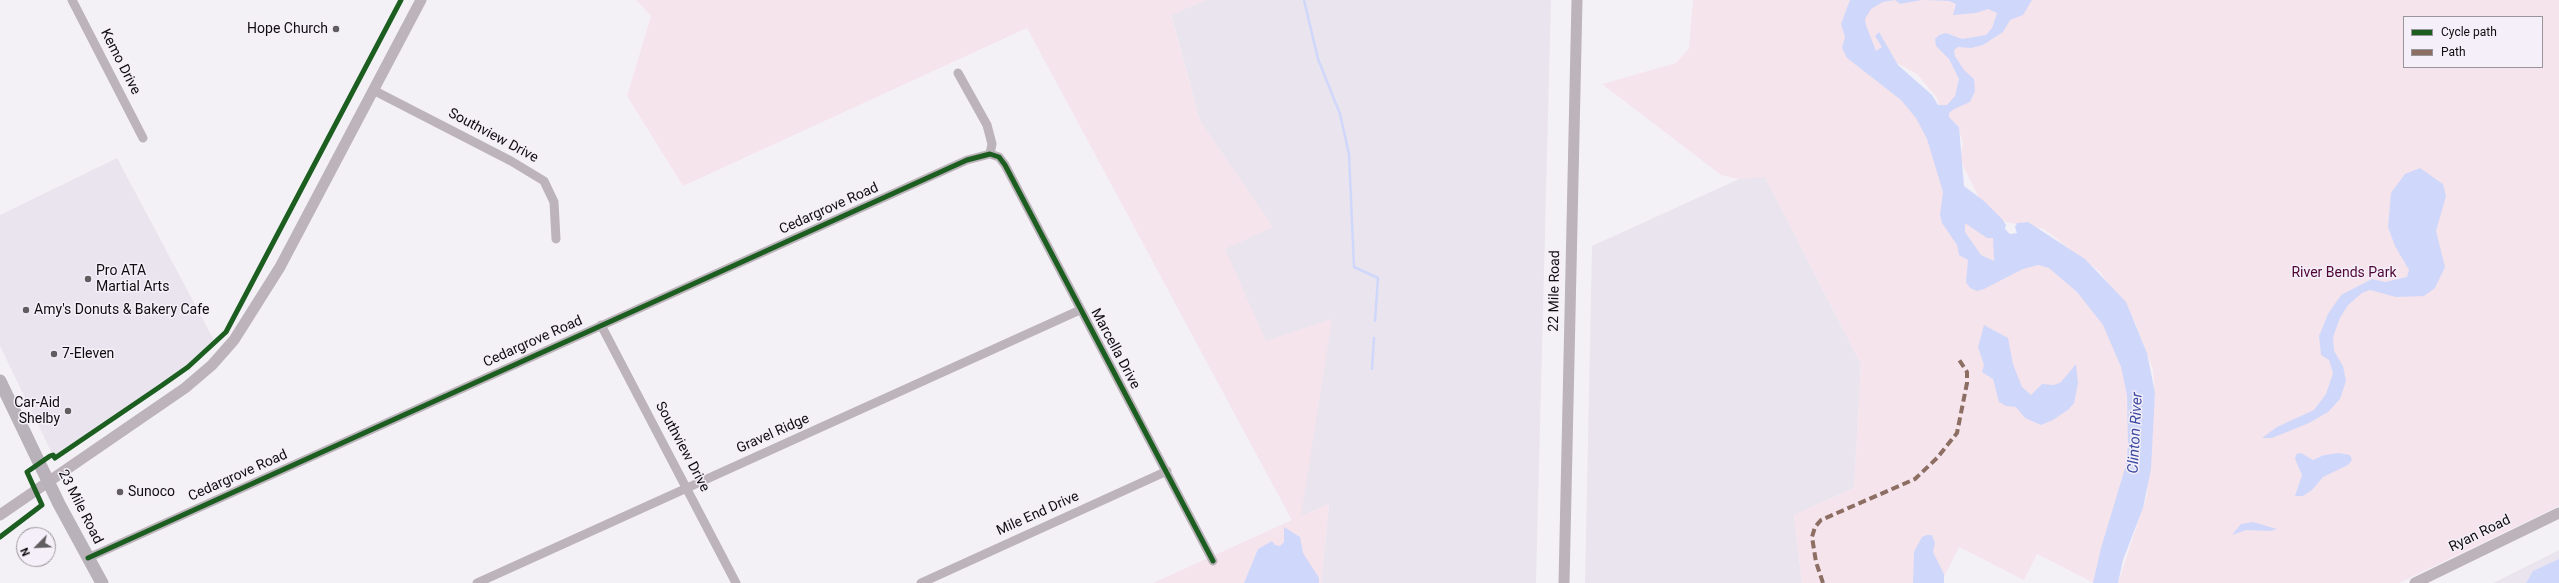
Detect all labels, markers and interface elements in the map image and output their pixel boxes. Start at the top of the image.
legend [2403,16,2543,68]
place label: Hope Church [247,21,328,37]
marker: Hope Church [331,24,341,34]
text: Cycle path [2441,25,2497,39]
street label: Kemo Drive [96,26,144,98]
text: Path [2441,45,2466,59]
street label: Southview Drive [445,105,541,167]
street label: Cedargrove Road [777,180,881,238]
street label: 22 Mile Road [1546,250,1564,332]
place label: Pro ATA Martial Arts [96,263,169,296]
park label: River Bends Park [2291,265,2397,281]
marker: Pro ATA Martial Arts [83,274,93,284]
place label: Amy's Donuts & Bakery Cafe [34,302,209,318]
marker: Amy's Donuts & Bakery Cafe [21,305,31,315]
street label: Marcella Drive [1087,306,1143,392]
street label: Cedargrove Road [481,313,585,371]
place label: 7-Eleven [62,346,114,362]
marker: 7-Eleven [49,349,59,359]
water label: Clinton River [2125,392,2147,474]
place label: Car-Aid Shelby [14,395,60,428]
street label: Southview Drive [651,399,713,495]
marker: Car-Aid Shelby [63,406,73,416]
street label: Gravel Ridge [734,411,812,457]
street label: Cedargrove Road [186,447,290,505]
street label: 23 Mile Road [54,467,106,547]
place label: Sunoco [128,484,175,500]
marker: Sunoco [115,487,125,497]
street label: Mile End Drive [994,488,1082,540]
street label: Ryan Road [2447,512,2513,556]
north arrow [16,527,56,567]
text: N [18,545,33,558]

